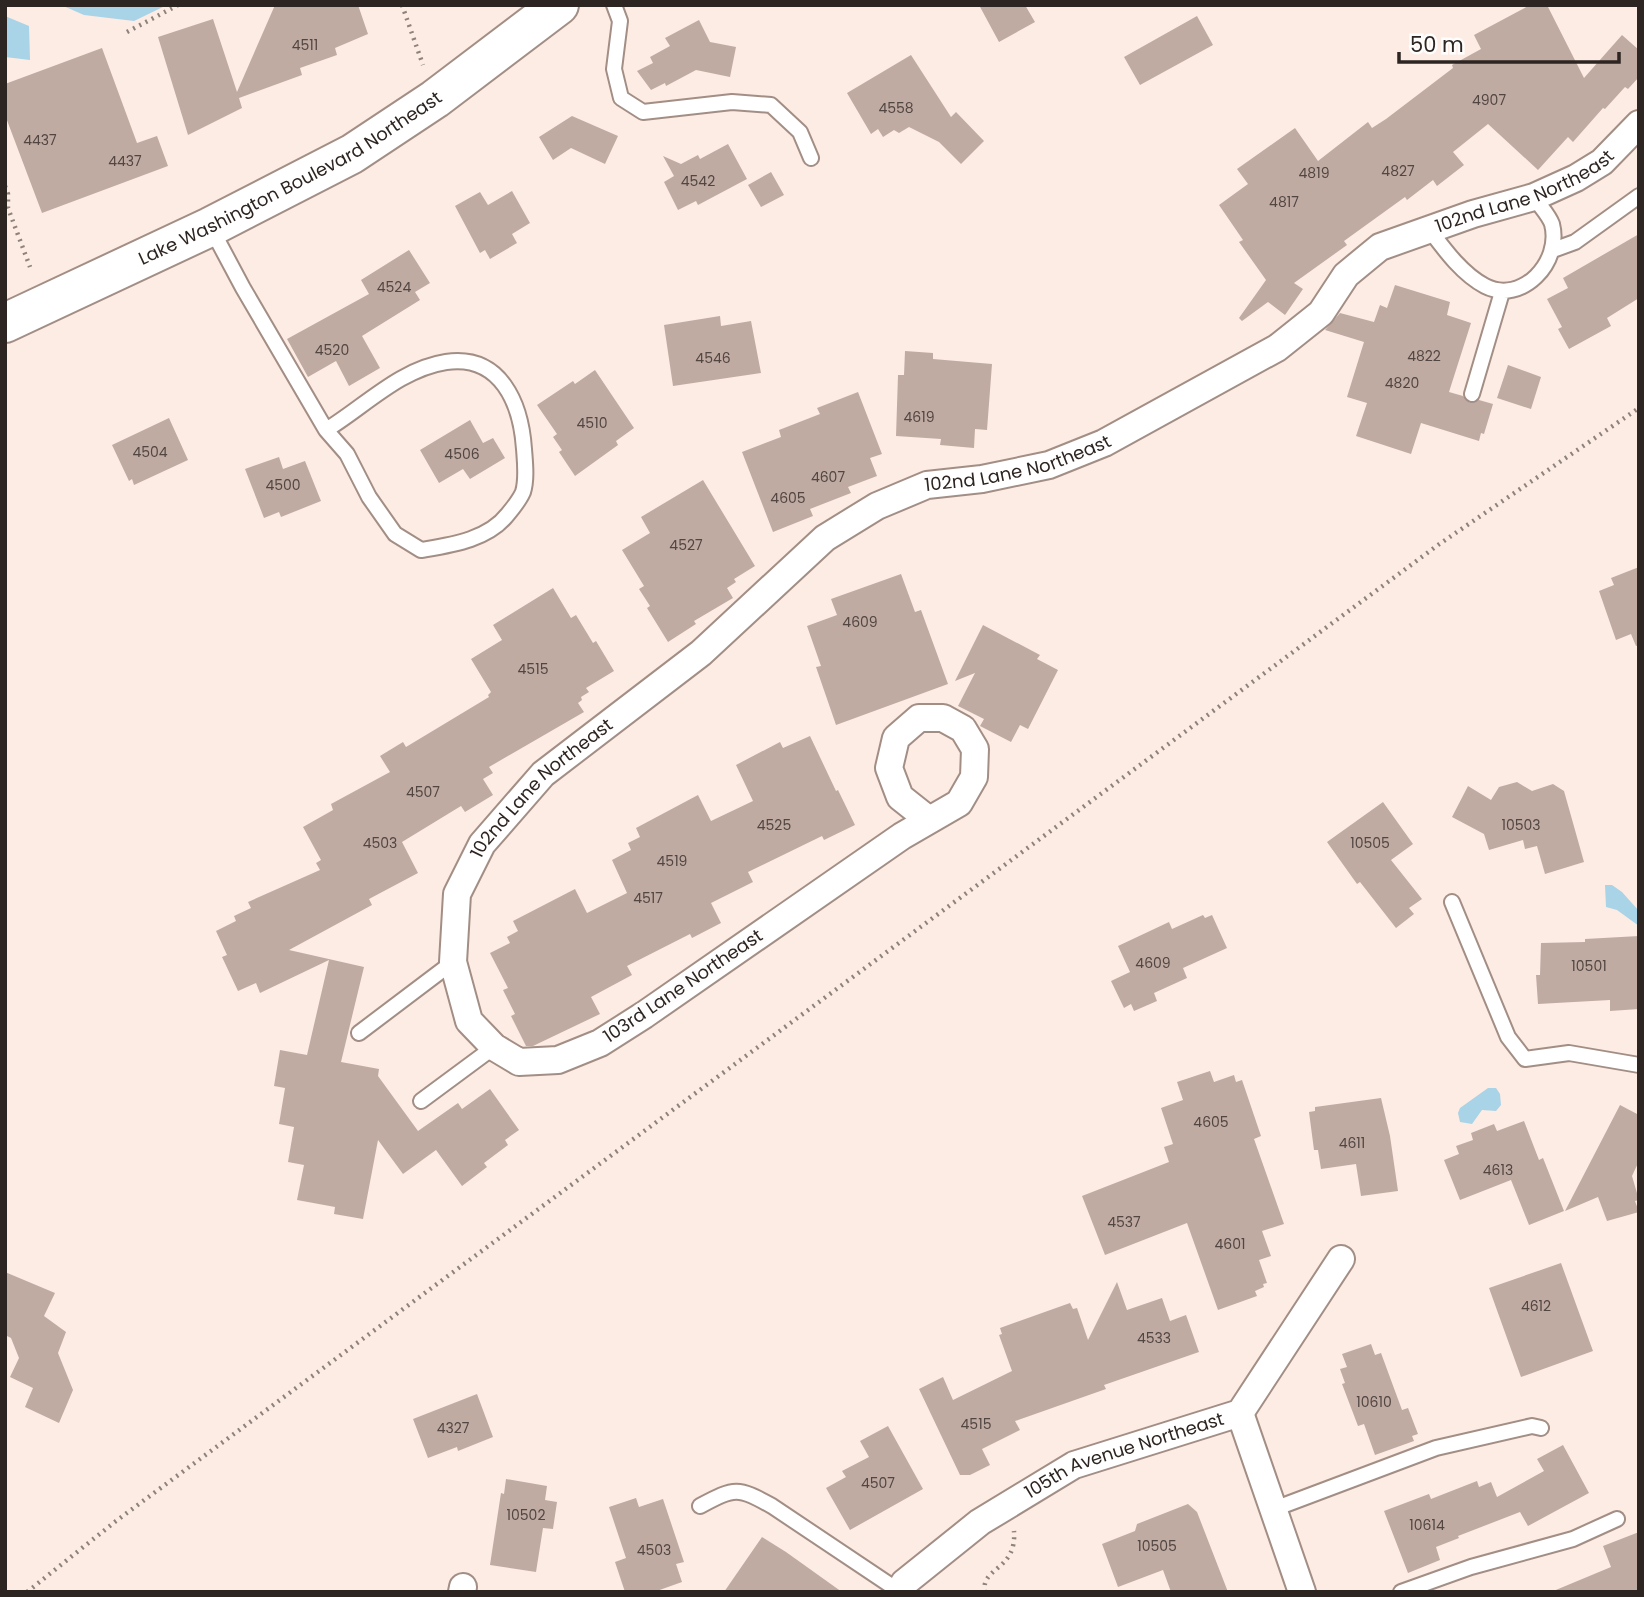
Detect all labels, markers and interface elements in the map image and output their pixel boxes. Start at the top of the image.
scale bar [1399,21,1620,65]
text: 50 m [1410,30,1464,59]
house number: 4511 [292,35,318,55]
street label: Lake Washington Boulevard Northeast [134,85,447,271]
house number: 4907 [1472,90,1506,110]
house number: 4558 [878,98,914,118]
house number: 4437 [23,130,57,150]
street label: 102nd Lane Northeast [1432,144,1619,238]
house number: 4437 [108,151,142,171]
house number: 4827 [1381,161,1415,181]
house number: 4819 [1299,163,1329,183]
house number: 4542 [681,171,715,191]
house number: 4817 [1269,192,1299,212]
house number: 4524 [377,277,411,297]
house number: 4520 [315,340,349,360]
house number: 4822 [1407,346,1441,366]
house number: 4546 [695,348,731,368]
house number: 4820 [1385,373,1419,393]
house number: 4619 [904,407,935,427]
house number: 4510 [577,413,607,433]
street label: 102nd Lane Northeast [923,429,1115,497]
house number: 4504 [132,442,168,462]
house number: 4506 [444,444,480,464]
house number: 4607 [811,467,845,487]
house number: 4500 [265,475,301,495]
house number: 4605 [770,488,806,508]
house number: 4527 [669,535,703,555]
house number: 4609 [842,612,878,632]
house number: 4515 [518,659,548,679]
street label: 102nd Lane Northeast [464,712,618,862]
house number: 4507 [406,782,440,802]
house number: 4525 [757,815,791,835]
house number: 10503 [1501,815,1541,835]
house number: 4503 [363,833,397,853]
house number: 10505 [1350,833,1390,853]
house number: 4519 [657,851,687,871]
house number: 4517 [633,888,663,908]
street label: 103rd Lane Northeast [598,923,767,1048]
house number: 4609 [1135,953,1171,973]
house number: 10501 [1571,956,1607,976]
house number: 4605 [1193,1112,1229,1132]
house number: 4611 [1339,1133,1365,1153]
house number: 4613 [1483,1160,1513,1180]
house number: 4537 [1107,1212,1141,1232]
house number: 4601 [1215,1234,1245,1254]
house number: 4612 [1521,1296,1551,1316]
house number: 4533 [1137,1328,1171,1348]
house number: 10610 [1356,1392,1392,1412]
street label: 105th Avenue Northeast [1020,1406,1227,1504]
house number: 4515 [961,1414,991,1434]
house number: 4327 [437,1418,470,1438]
house number: 4507 [861,1473,895,1493]
house number: 10502 [507,1505,545,1525]
house number: 10614 [1409,1515,1445,1535]
house number: 10505 [1137,1536,1177,1556]
house number: 4503 [637,1540,671,1560]

